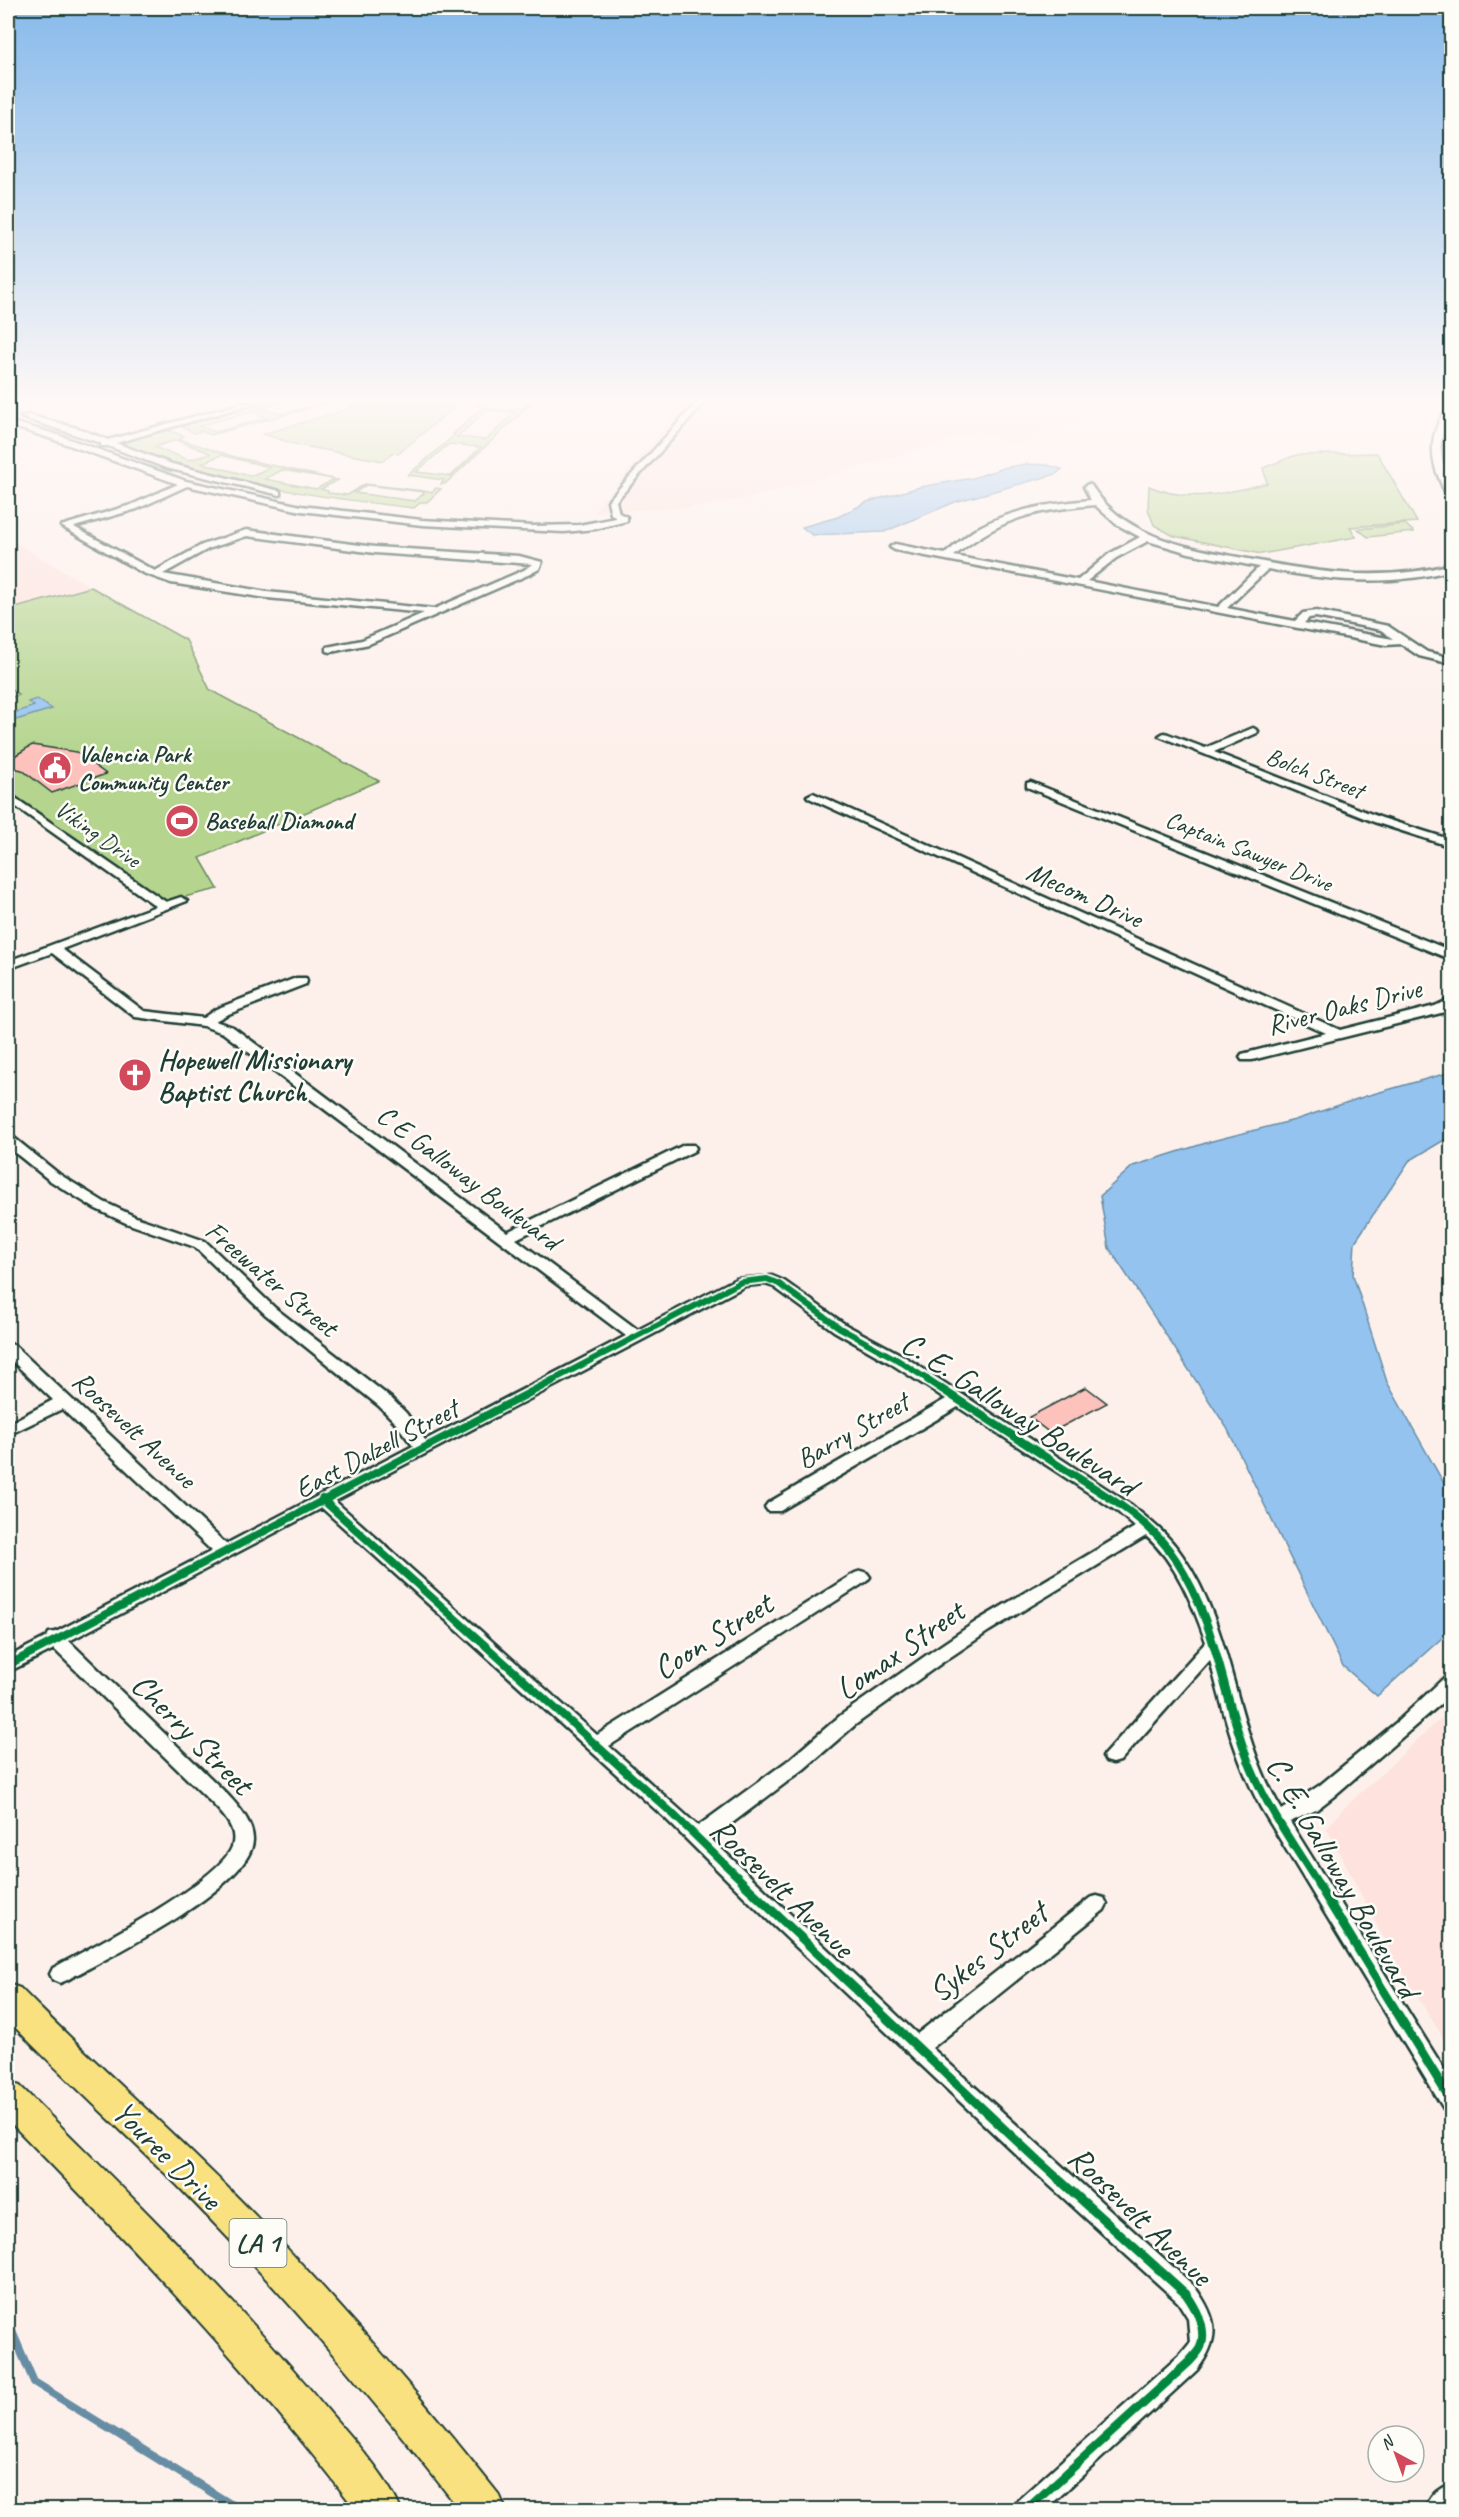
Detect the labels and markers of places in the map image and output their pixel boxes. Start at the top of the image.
place label: Valencia Park Community Center [78,739,230,797]
public building icon: Valencia Park Community Center [37,750,73,786]
sports icon: Baseball Diamond [164,803,200,839]
place label: Baseball Diamond [205,806,357,836]
place label: Hopewell Missionary Baptist Church [158,1042,355,1109]
church icon: Hopewell Missionary Baptist Church [117,1057,153,1093]

